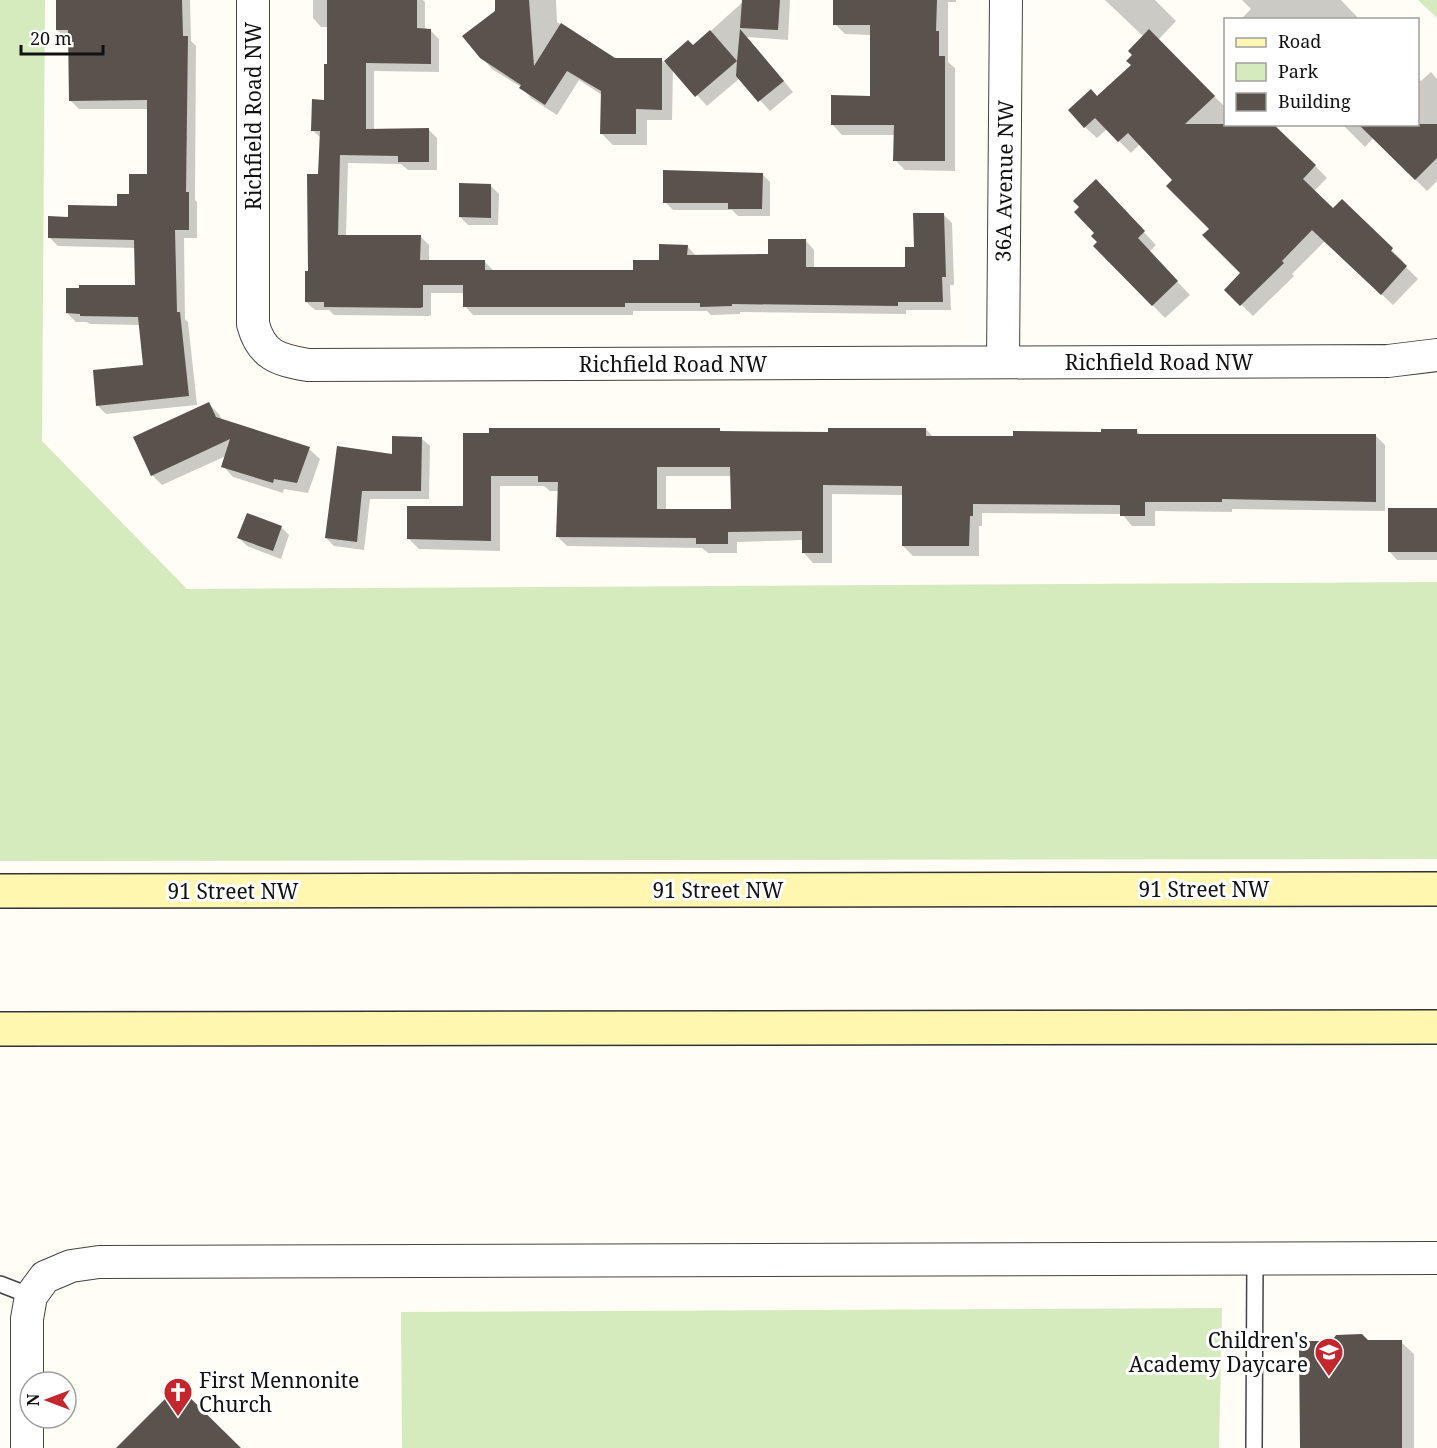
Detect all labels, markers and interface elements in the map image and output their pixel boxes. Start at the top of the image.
scale bar [21,18,104,56]
legend [1224,18,1419,126]
street label: Richfield Road NW [239,22,267,210]
text: 20 m [30,26,72,50]
text: Road [1278,29,1321,53]
text: Park [1278,59,1318,83]
text: Building [1278,89,1351,113]
street label: 36A Avenue NW [989,100,1019,262]
street label: Richfield Road NW [1065,348,1253,376]
street label: Richfield Road NW [579,350,767,378]
street label: 91 Street NW [1139,875,1269,903]
street label: 91 Street NW [653,876,783,904]
street label: 91 Street NW [168,877,298,905]
place label: Children's Academy Daycare [1129,1326,1308,1378]
school or university icon: Children's Academy Daycare [1313,1336,1345,1378]
place label: First Mennonite Church [199,1366,359,1418]
north arrow [18,1370,78,1430]
church icon: First Mennonite Church [162,1376,194,1418]
text: N [22,1393,44,1406]

